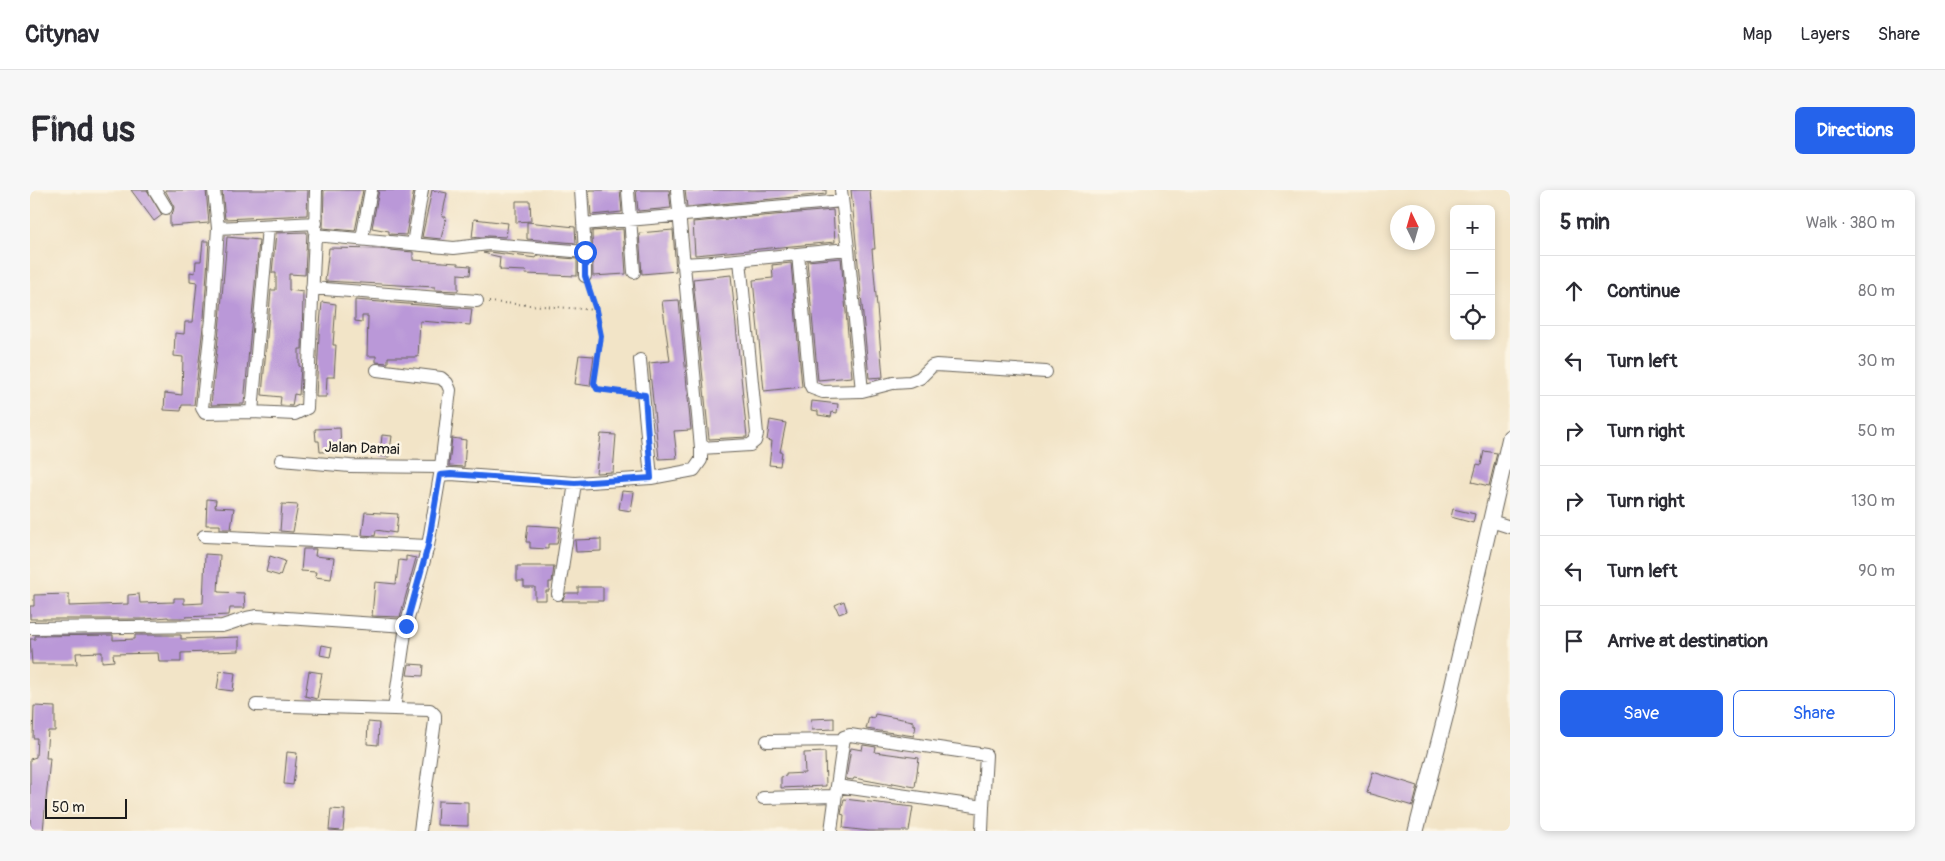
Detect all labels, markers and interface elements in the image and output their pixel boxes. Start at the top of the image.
text: Citynav [25,20,100,49]
text: Map [1743,23,1772,46]
text: Layers [1800,23,1850,46]
text: Share [1878,23,1920,46]
button: Directions [1795,107,1915,154]
text: Find us [30,108,135,152]
north arrow [1390,205,1435,250]
map controls [1450,205,1495,340]
button: + [1450,205,1495,250]
text: 5 min [1560,209,1610,236]
text: Walk · 380 m [1806,213,1895,233]
route start [574,241,597,264]
button: − [1450,250,1495,295]
icon: ahead [1560,277,1588,305]
text: Continue [1607,279,1680,303]
text: 80 m [1858,281,1895,301]
button: locate [1450,295,1495,340]
icon: left [1560,347,1588,375]
text: Turn left [1607,349,1677,373]
text: 30 m [1857,351,1895,371]
icon: right [1560,417,1588,445]
text: Turn right [1607,419,1685,443]
text: 50 m [1858,421,1895,441]
street label: Jalan Damai [324,438,400,459]
icon: right [1560,487,1588,515]
text: Turn right [1607,489,1685,513]
text: 130 m [1851,491,1895,511]
icon: left [1560,557,1588,585]
text: Turn left [1607,559,1677,583]
text: 90 m [1858,561,1895,581]
route end [395,615,418,638]
icon: arrive [1560,627,1588,655]
text: Arrive at destination [1607,629,1768,653]
button: Save [1560,690,1723,737]
button: Share [1733,690,1895,737]
scale bar [45,796,128,819]
text: 50 m [52,799,85,816]

